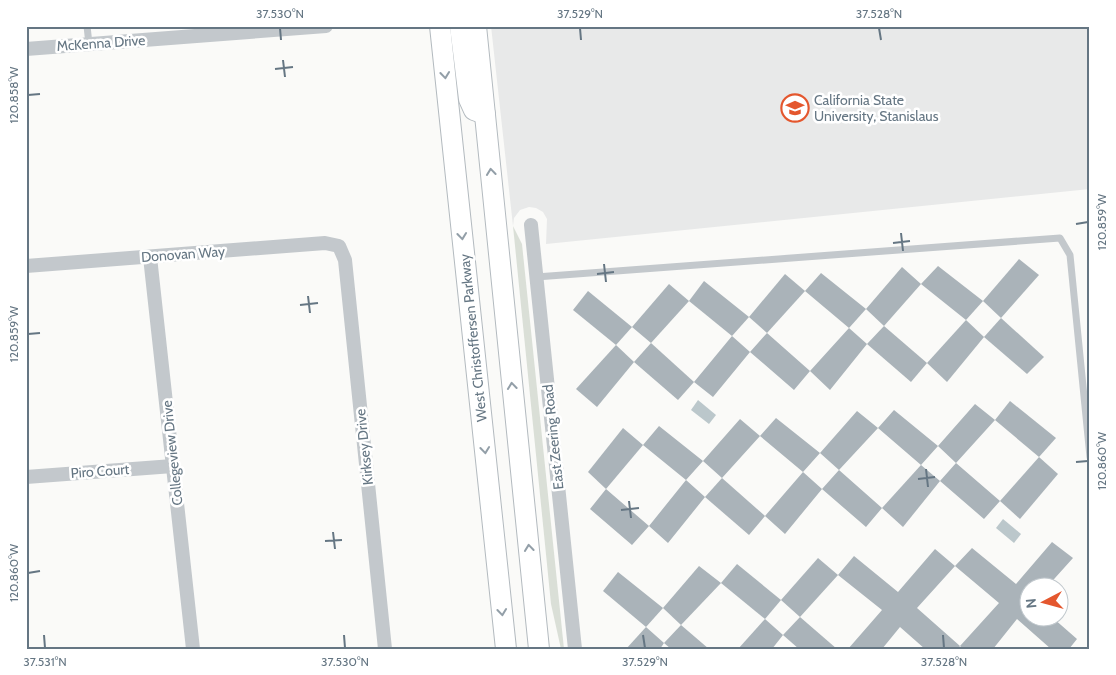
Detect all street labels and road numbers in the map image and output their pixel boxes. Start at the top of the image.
street label: McKenna Drive [56,31,146,55]
street label: Donovan Way [141,242,225,266]
street label: West Christoffersen Parkway [455,253,491,423]
street label: East Zeering Road [539,384,567,490]
street label: Collegeview Drive [158,400,186,506]
street label: Kirksey Drive [351,408,377,486]
street label: Piro Court [70,460,130,482]

